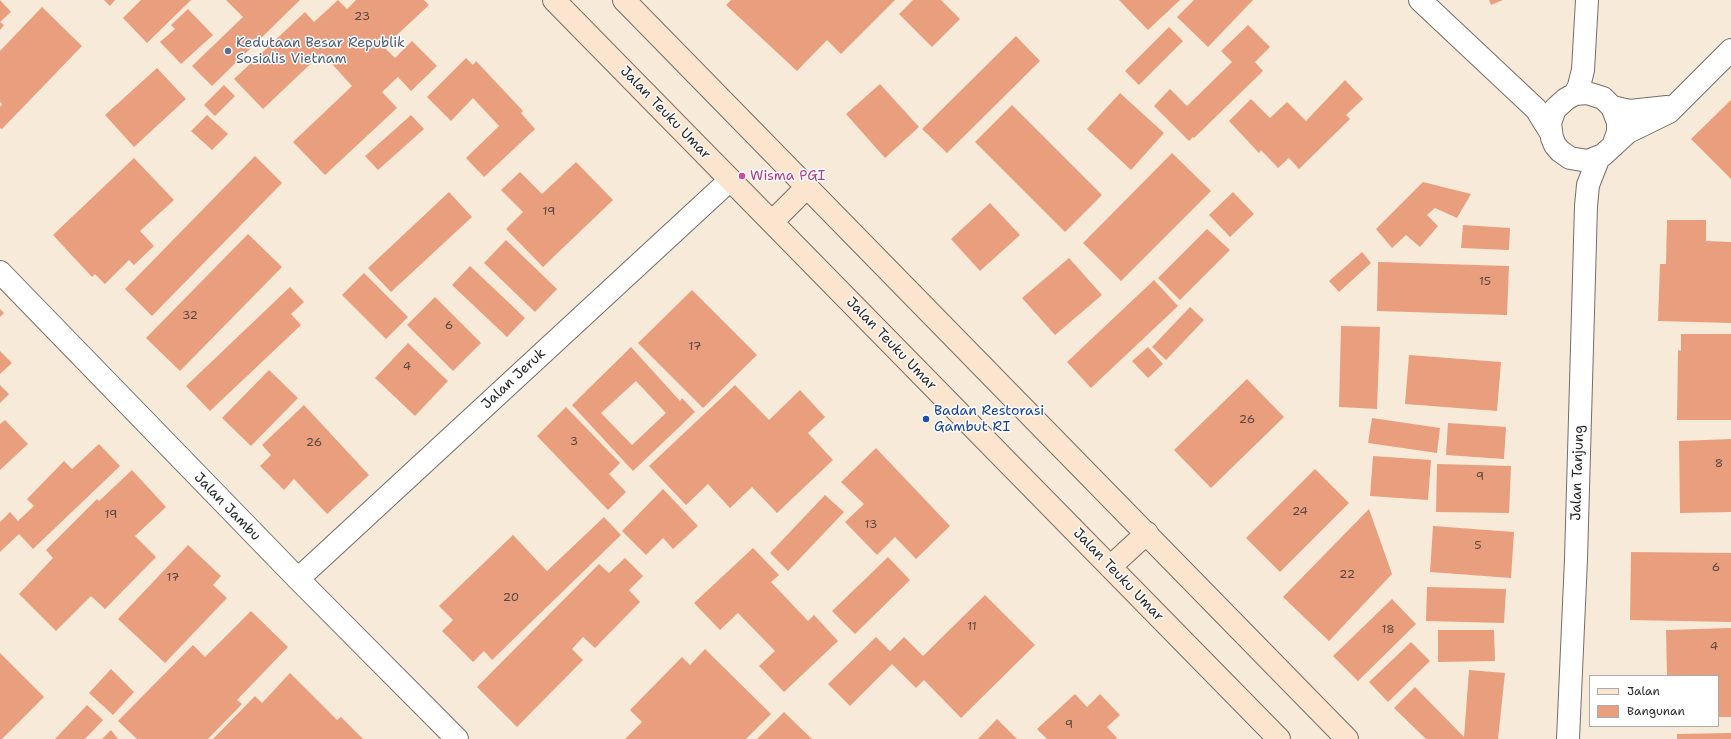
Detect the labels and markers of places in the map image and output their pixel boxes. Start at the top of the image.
place label: Kedutaan Besar Republik Sosialis Vietnam [236,35,405,68]
marker: Kedutaan Besar Republik Sosialis Vietnam [223,46,233,56]
place label: Wisma PGI [750,168,825,184]
marker: Wisma PGI [737,171,747,181]
place label: Badan Restorasi Gambut RI [934,403,1044,436]
marker: Badan Restorasi Gambut RI [921,414,931,424]

